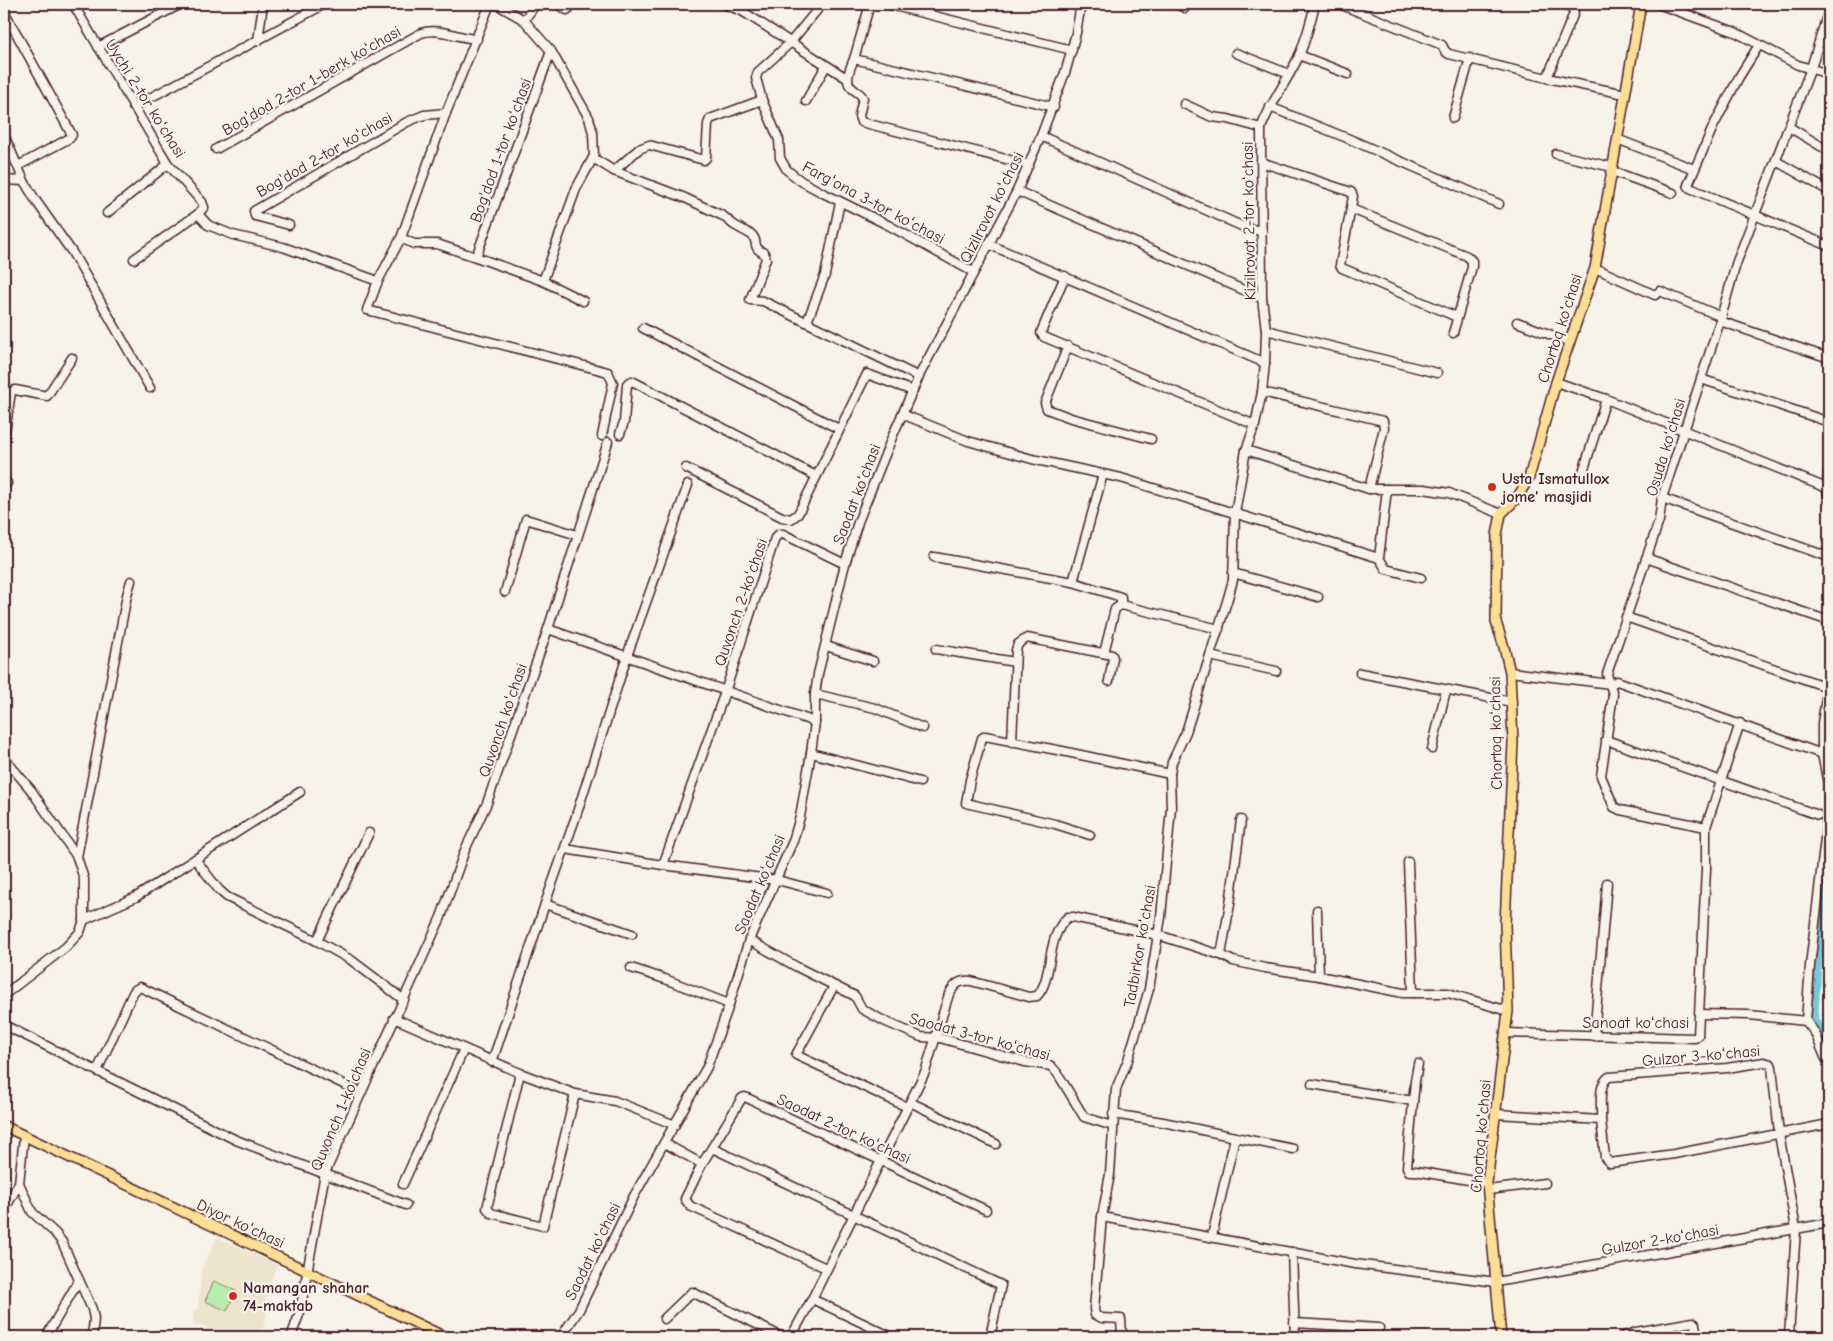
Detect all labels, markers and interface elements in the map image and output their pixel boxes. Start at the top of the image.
street label: Bogʼdod 2-tor 1-berk koʻchasi [219,22,404,139]
street label: Uychi 2-tor koʻchasi [101,36,189,161]
street label: Bog'dod 1-tor koʻchasi [466,76,535,225]
street label: Bog'dod 2-tor koʻchasi [253,109,396,201]
street label: Kizilrovot 2-tor koʻchasi [1239,141,1259,301]
street label: Qizilravot koʻchasi [956,149,1028,266]
street label: Fargʻona 3-tor koʻchasi [799,158,948,248]
street label: Chortoq koʻchasi [1534,271,1586,385]
street label: Osuda koʻchasi [1643,396,1689,498]
street label: Saodat koʻchasi [829,441,884,547]
place label: Usta Ismatullox jome' masjidi [1500,470,1609,506]
marker: Usta Ismatullox jome' masjidi [1486,481,1498,493]
street label: Quvonch 2-koʻchasi [711,536,771,669]
street label: Quvonch koʻchasi [475,661,531,780]
street label: Chortoq koʻchasi [1486,676,1506,790]
street label: Saodat koʻchasi [731,832,789,937]
street label: Tadbirkor koʻchasi [1120,884,1160,1009]
street label: Saodat 3-tor koʻchasi [907,1009,1052,1064]
street label: Sanoat koʻchasi [1583,1014,1689,1032]
street label: Gulzor 3-koʻchasi [1641,1042,1761,1070]
street label: Quvonch 1-koʻchasi [307,1045,375,1174]
street label: Chortoq koʻchasi [1467,1079,1495,1194]
street label: Saodat 2-tor koʻchasi [774,1090,913,1168]
street label: Diyor koʻchasi [194,1196,287,1252]
street label: Saodat koʻchasi [561,1200,624,1303]
street label: Gulzor 2-koʻchasi [1600,1221,1720,1259]
place label: Namangan shahar 74-maktab [243,1279,369,1315]
marker: Namangan shahar 74-maktab [227,1290,239,1302]

